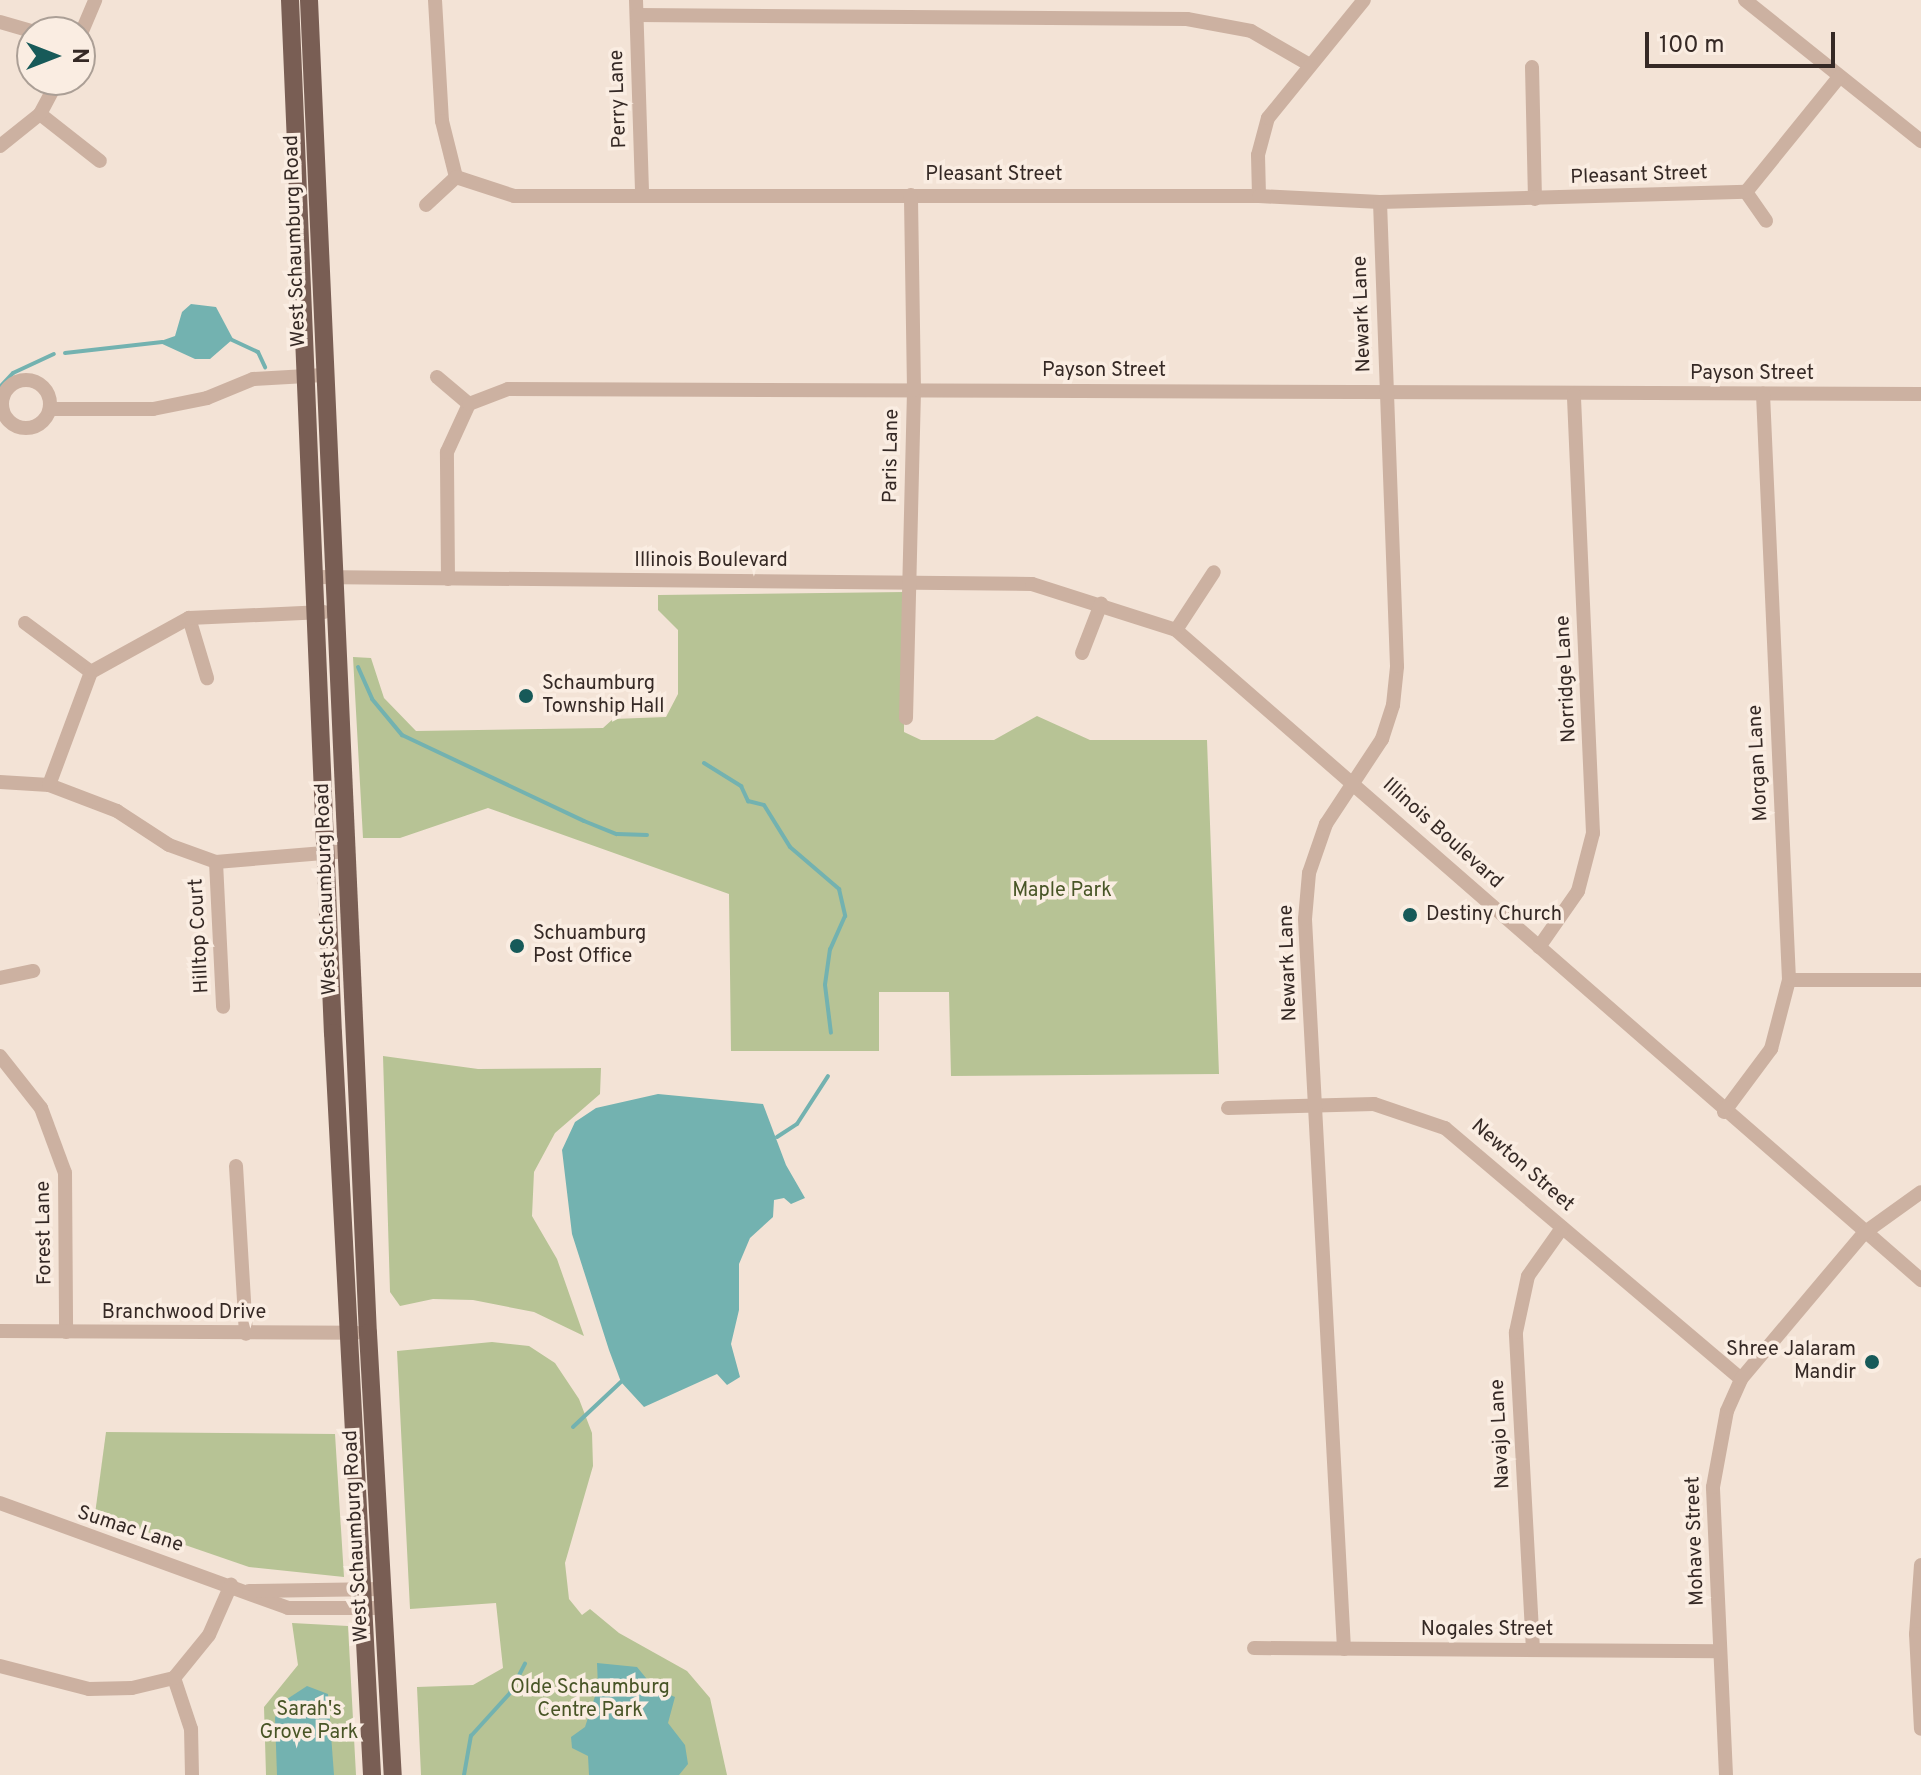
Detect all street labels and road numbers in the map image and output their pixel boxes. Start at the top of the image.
street label: Perry Lane [605,49,633,149]
street label: West Schaumburg Road [280,134,312,348]
street label: Pleasant Street [1570,162,1708,190]
street label: Pleasant Street [925,163,1063,187]
street label: Newark Lane [1349,255,1377,373]
street label: Payson Street [1042,359,1166,383]
street label: Payson Street [1690,362,1814,386]
street label: Paris Lane [879,409,905,503]
street label: Illinois Boulevard [634,549,788,573]
street label: Norridge Lane [1552,615,1582,743]
street label: Morgan Lane [1744,704,1774,822]
street label: Illinois Boulevard [1377,774,1507,894]
street label: West Schaumburg Road [311,782,343,996]
street label: Hilltop Court [185,878,215,994]
street label: Newark Lane [1275,904,1303,1022]
street label: Newton Street [1466,1115,1578,1217]
street label: Forest Lane [32,1181,58,1285]
street label: Branchwood Drive [102,1301,266,1325]
street label: Navajo Lane [1486,1378,1516,1490]
street label: West Schaumburg Road [339,1429,375,1643]
street label: Mohave Street [1682,1476,1710,1606]
street label: Sumac Lane [74,1502,186,1558]
street label: Nogales Street [1421,1618,1553,1642]

